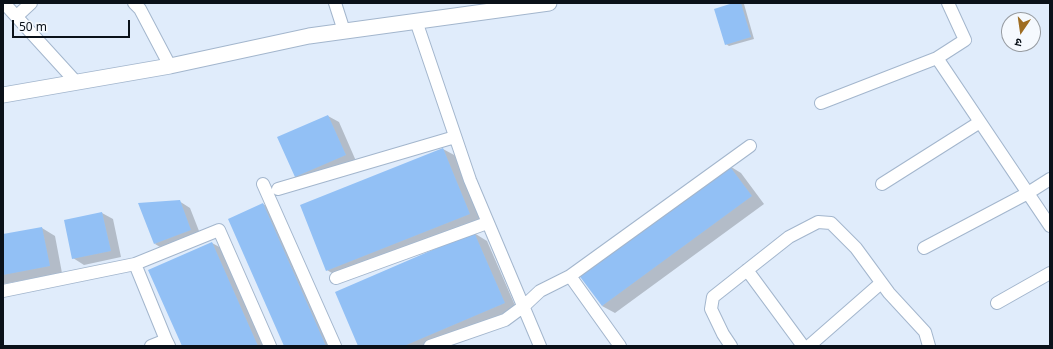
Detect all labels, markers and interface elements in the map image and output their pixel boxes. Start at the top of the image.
scale bar [14,12,132,38]
north arrow [1001,12,1041,52]
text: 50 m [19,18,47,35]
text: उ [1014,35,1023,51]

